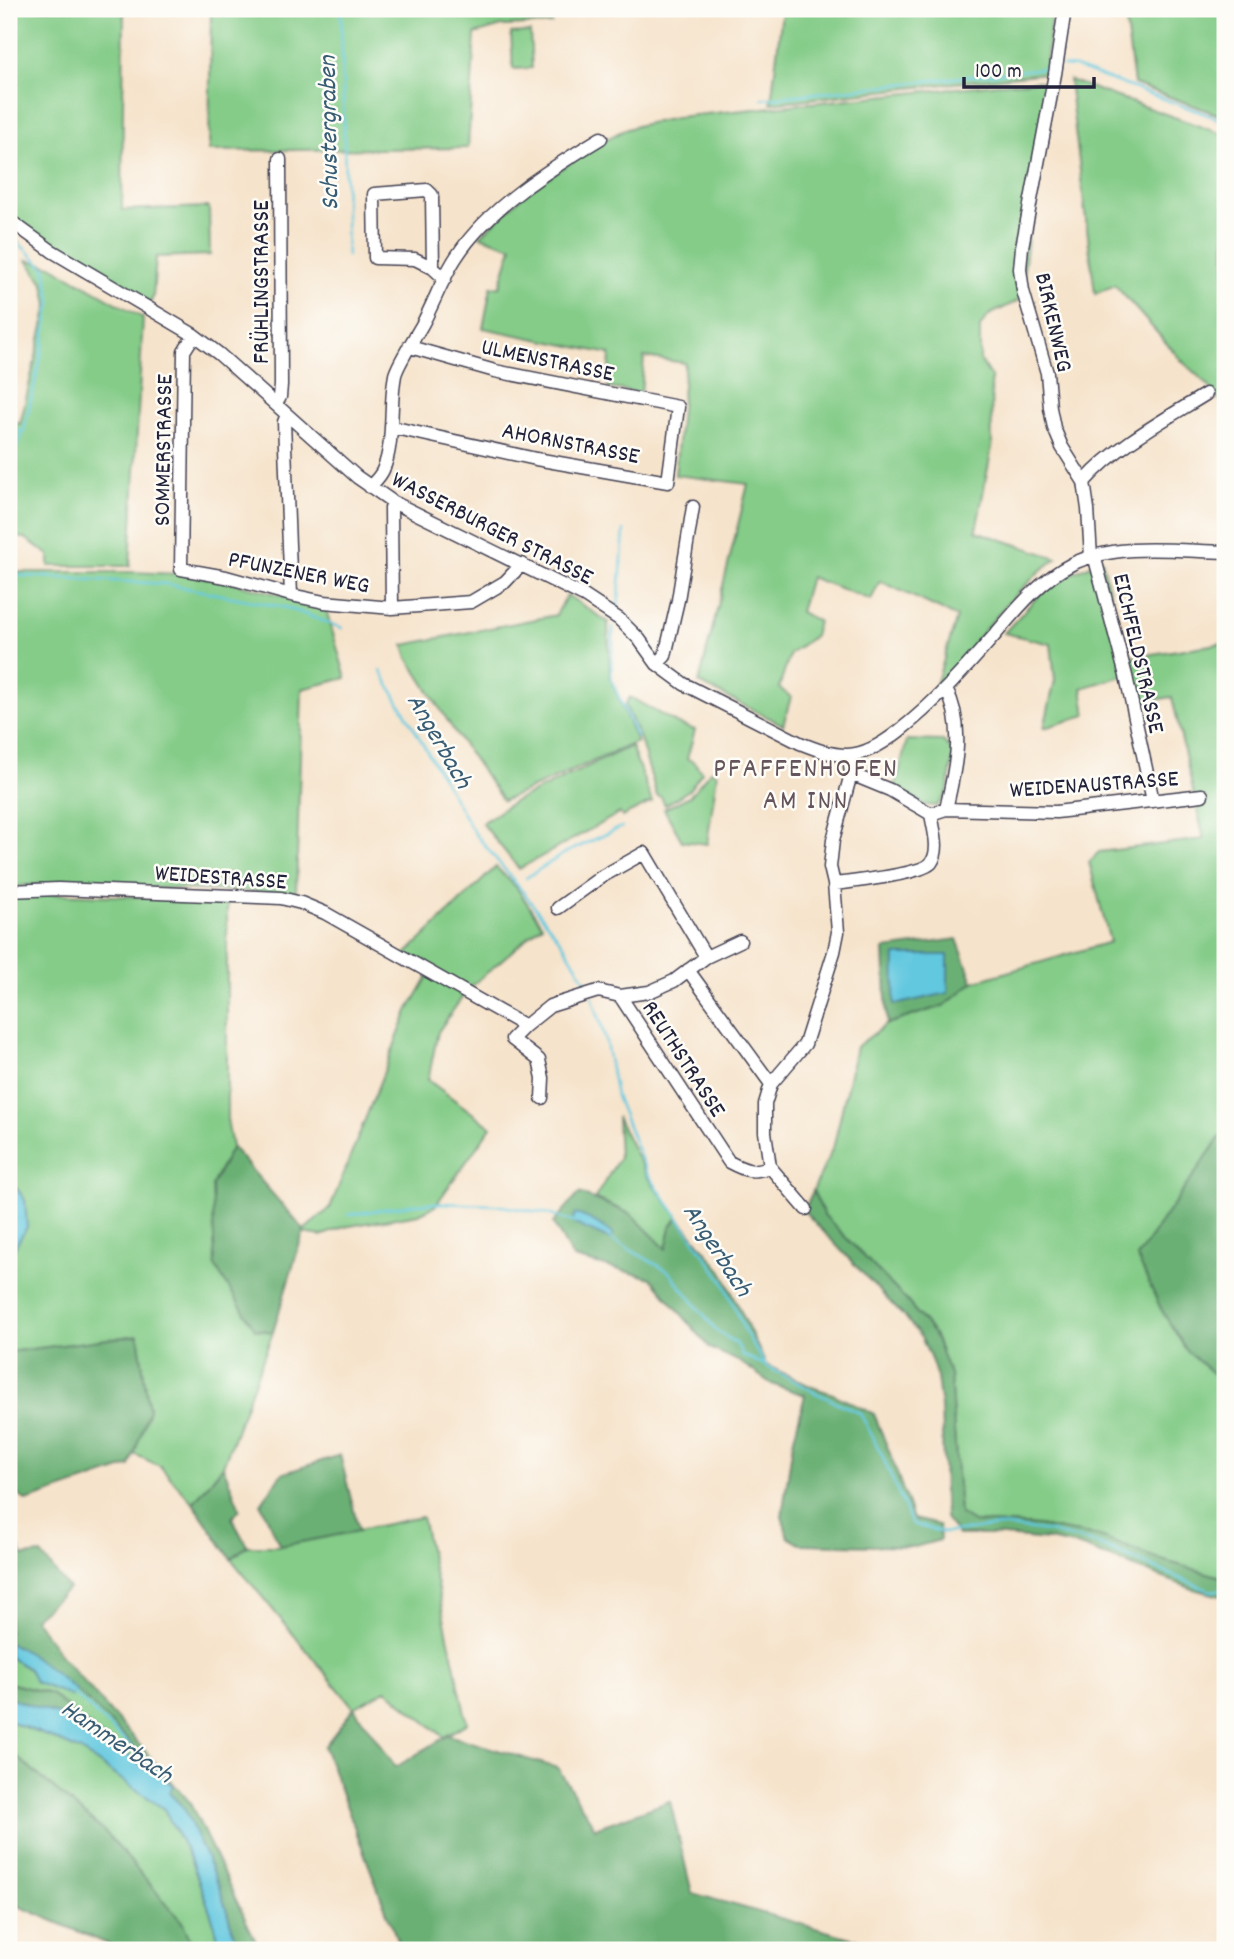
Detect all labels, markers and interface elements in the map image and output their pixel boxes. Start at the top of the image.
scale bar [964,46,1094,90]
water label: Schustergraben [311,54,350,211]
text: 100 m [975,58,1022,88]
street label: FRÜHLINGSTRASSE [246,200,280,364]
street label: BIRKENWEG [1024,270,1080,376]
street label: ULMENSTRASSE [478,331,617,393]
street label: SOMMERSTRASSE [147,374,183,526]
street label: AHORNSTRASSE [499,415,642,475]
street label: WASSERBURGER STRASSE [385,464,599,595]
street label: PFUNZENER WEG [225,544,372,604]
street label: EICHFELDSTRASSE [1102,570,1172,737]
water label: Angerbach [396,687,481,797]
district label: PFAFFENHOFEN AM INN [713,751,899,823]
street label: WEIDENAUSTRASSE [1009,763,1180,809]
street label: WEIDESTRASSE [154,857,288,901]
street label: REUTHSTRASSE [632,995,733,1125]
water label: Angerbach [672,1197,761,1306]
water label: Hammerbach [53,1692,180,1795]

